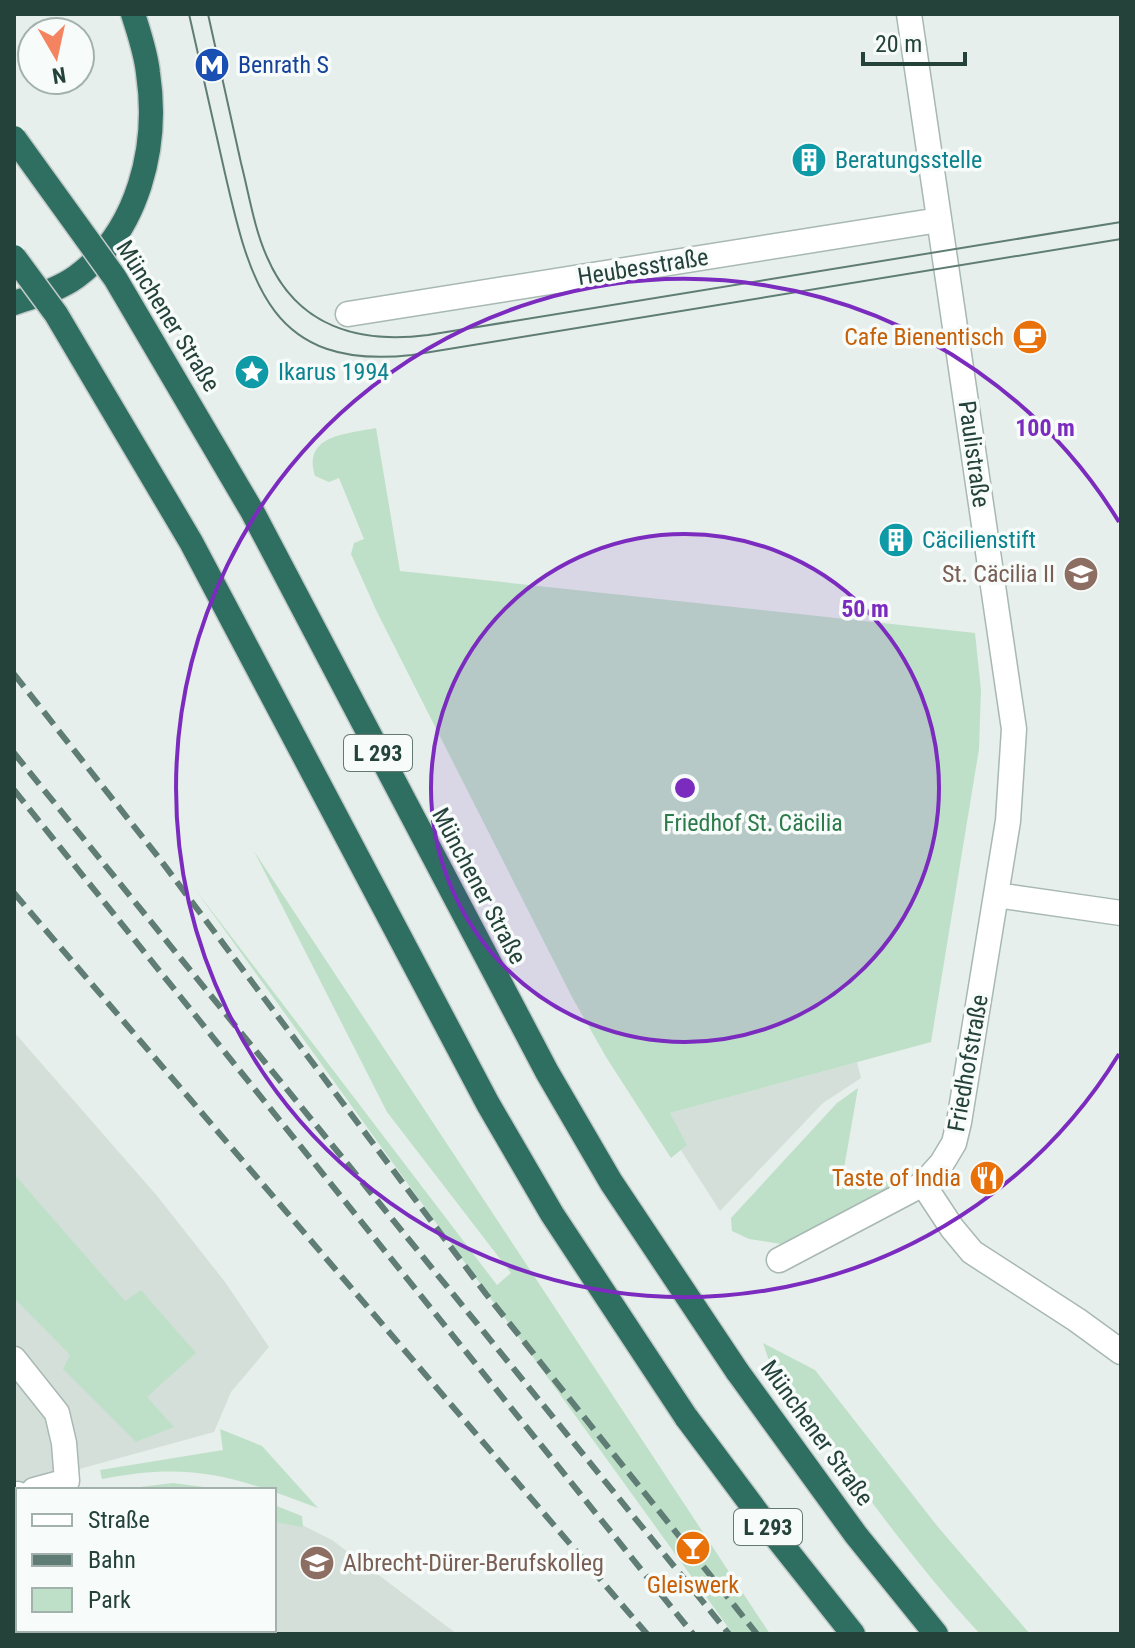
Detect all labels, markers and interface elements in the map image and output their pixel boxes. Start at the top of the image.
north arrow [16,16,96,96]
scale bar [863,16,965,66]
text: 20 m [875,30,922,58]
metro station icon: Benrath S [193,46,231,84]
place label: Benrath S [238,51,329,79]
text: N [50,62,68,89]
building icon: Beratungsstelle [790,141,828,179]
place label: Beratungsstelle [835,146,982,174]
street label: Münchener Straße [110,235,226,397]
street label: Heubesstraße [576,243,710,291]
cafe icon: Cafe Bienentisch [1011,318,1049,356]
place label: Cafe Bienentisch [844,323,1004,351]
place icon: Ikarus 1994 [233,353,271,391]
place label: Ikarus 1994 [278,358,389,386]
street label: Paulistraße [953,399,995,509]
text: 100 m [1015,414,1075,442]
building icon: Cäcilienstift [877,521,915,559]
place label: Cäcilienstift [922,526,1036,554]
school or university icon: St. Cäcilia II [1062,555,1100,593]
place label: St. Cäcilia II [942,560,1055,588]
text: 50 m [841,595,889,623]
road number: L 293 [344,735,412,771]
centre of rings [671,774,699,802]
street label: Münchener Straße [426,803,532,969]
park label: Friedhof St. Cäcilia [663,809,843,837]
street label: Friedhofstraße [942,992,994,1134]
restaurant icon: Taste of India [968,1159,1006,1197]
place label: Taste of India [832,1164,961,1192]
street label: Münchener Straße [755,1355,879,1511]
legend [16,1488,276,1632]
text: Straße [88,1506,150,1534]
road number: L 293 [734,1509,802,1545]
bar icon: Gleiswerk [674,1529,712,1567]
school or university icon: Albrecht-Dürer-Berufskolleg [298,1544,336,1582]
text: Bahn [88,1546,136,1574]
place label: Albrecht-Dürer-Berufskolleg [343,1549,604,1577]
place label: Gleiswerk [647,1571,739,1599]
text: Park [88,1586,131,1614]

